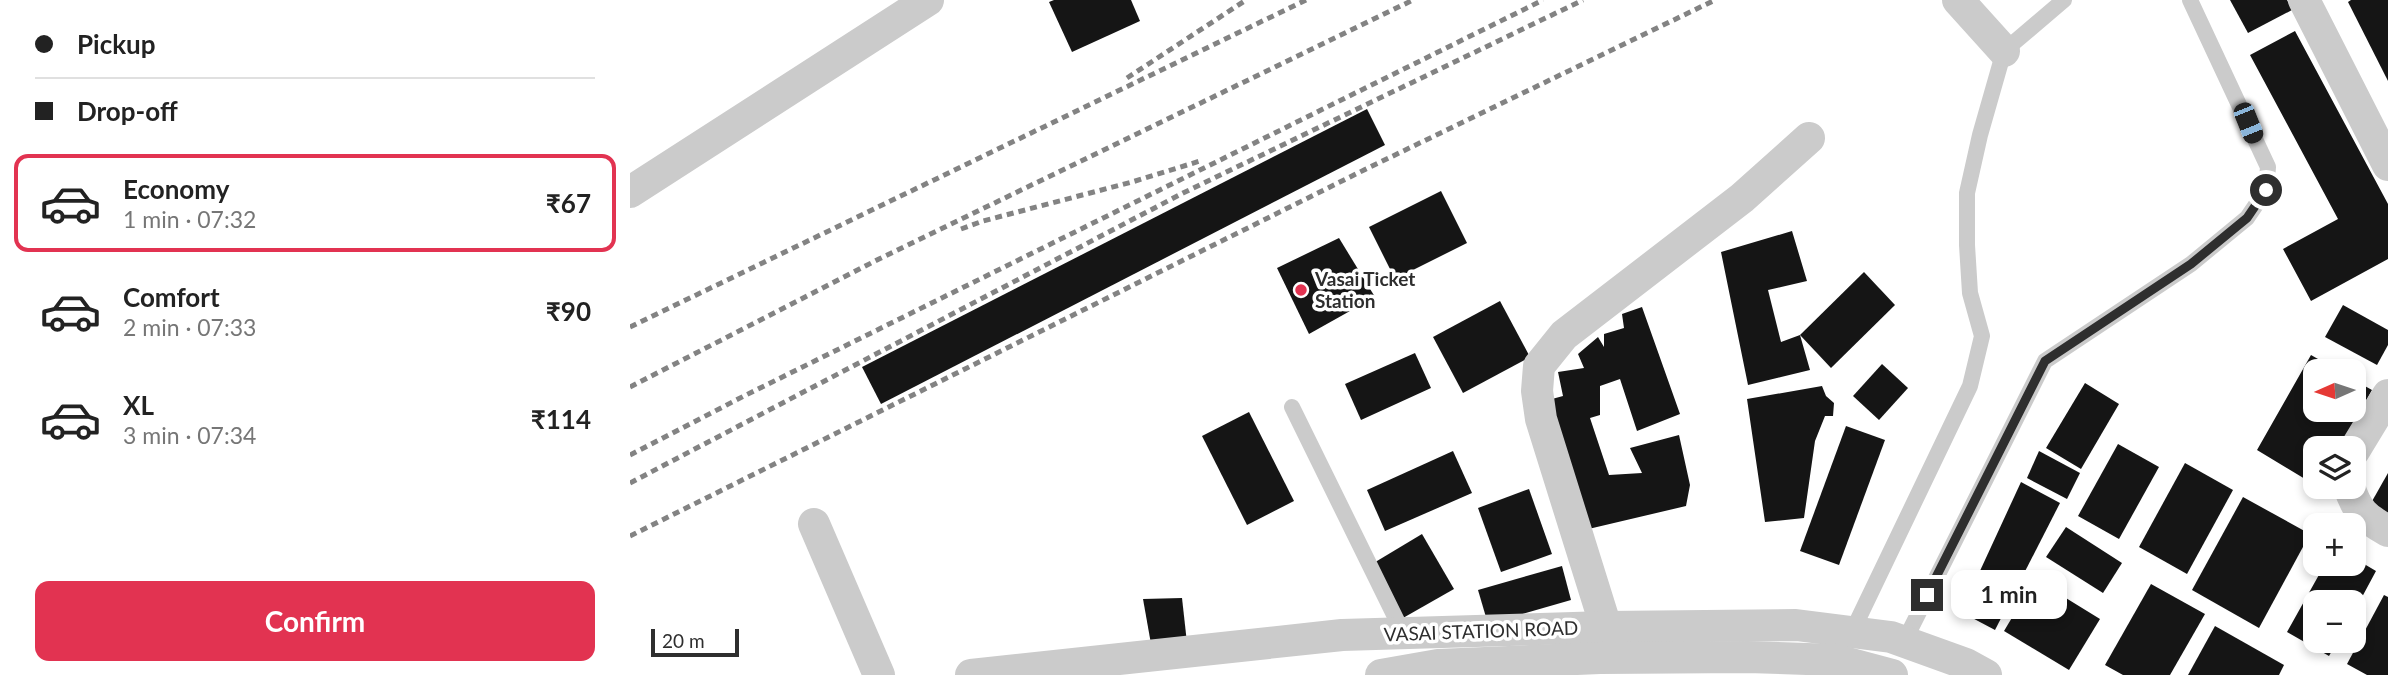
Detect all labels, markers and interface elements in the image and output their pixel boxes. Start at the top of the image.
text: Pickup [77,28,156,60]
text: Drop-off [77,95,178,127]
car [2231,100,2266,146]
icon: car [39,172,102,235]
text: Economy [123,173,229,205]
route start [2250,174,2282,206]
text: ₹67 [546,187,591,219]
text: 1 min · 07:32 [123,205,256,233]
place label: Vasai Ticket Station [1314,267,1415,312]
icon: car [39,280,102,343]
text: Comfort [123,281,220,313]
marker: Vasai Ticket Station [1293,282,1309,298]
text: ₹90 [546,295,591,327]
text: 2 min · 07:33 [123,313,256,341]
north arrow [2303,359,2366,422]
map controls [2303,359,2366,653]
icon: car [39,388,102,451]
text: XL [123,389,154,421]
text: ₹114 [531,403,591,435]
text: 3 min · 07:34 [123,421,256,449]
button: layers [2303,436,2366,499]
button: + [2303,513,2366,576]
callout: 1 min [1952,570,2067,620]
route end [1911,579,1943,611]
text: 1 min [1980,580,2038,608]
button: Confirm [35,581,595,661]
button: − [2303,590,2366,653]
street label: VASAI STATION ROAD [1383,616,1579,645]
scale bar [651,626,738,658]
text: 20 m [662,629,705,652]

